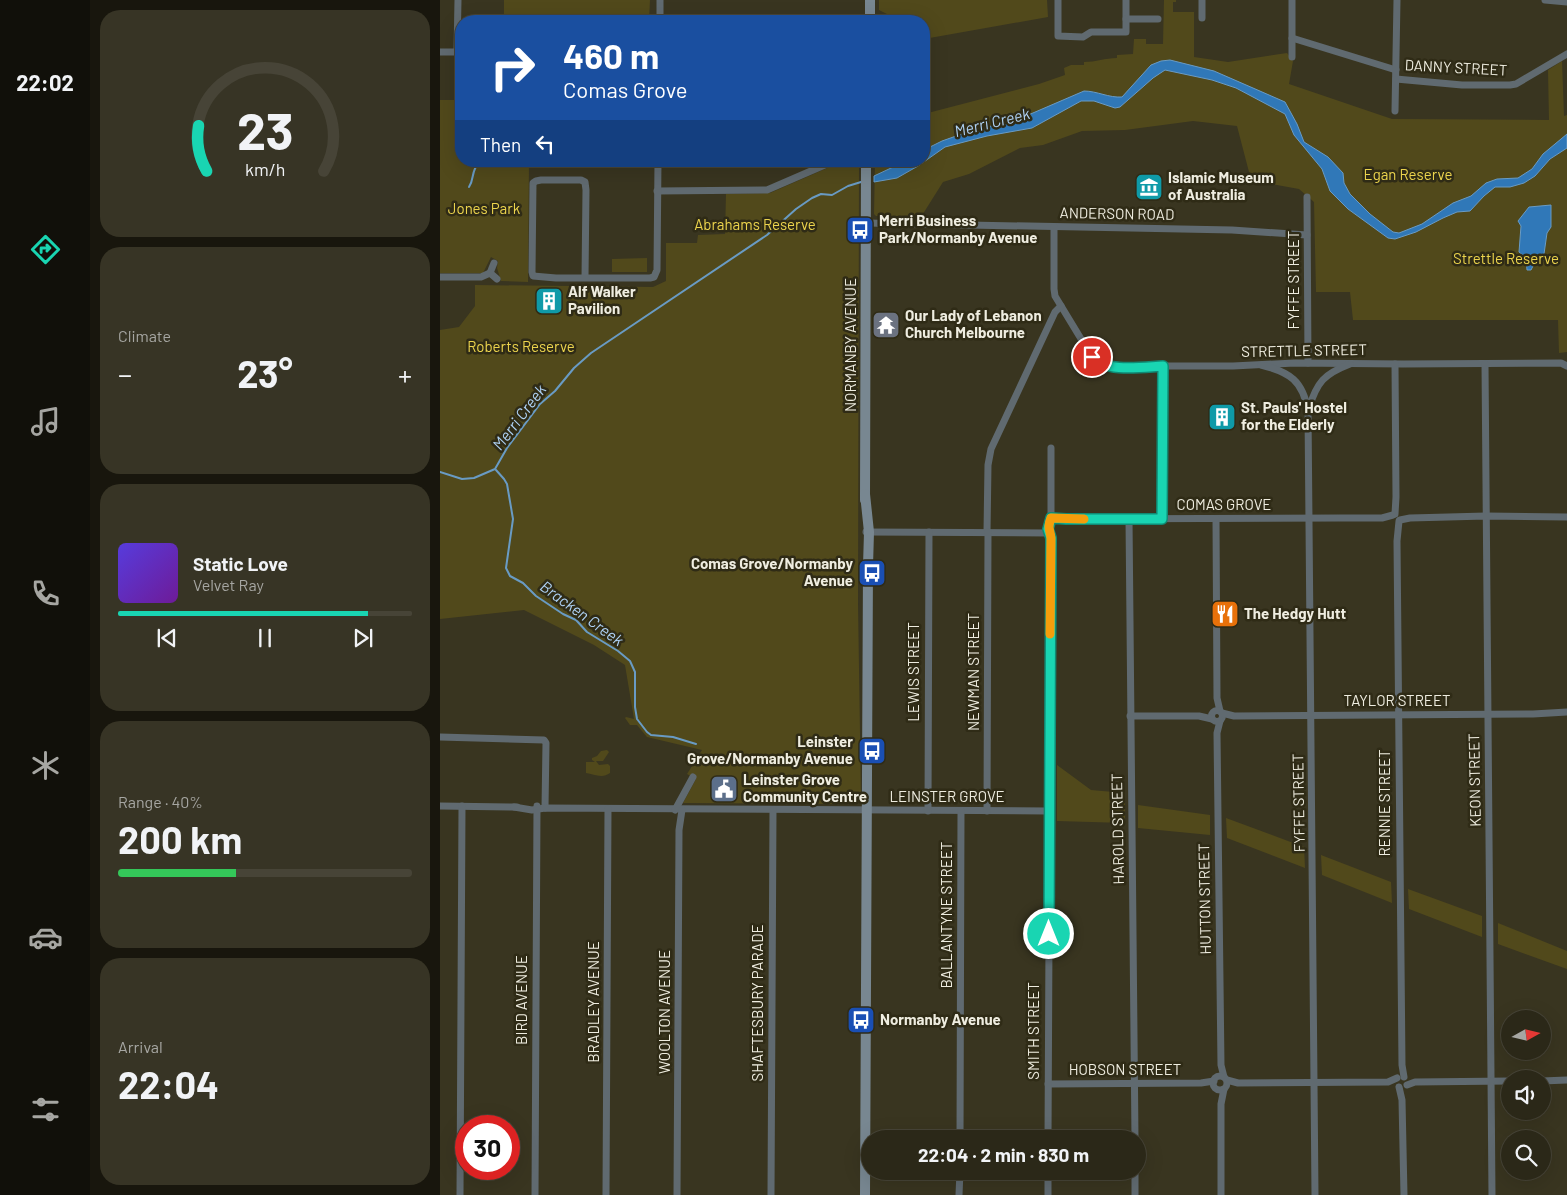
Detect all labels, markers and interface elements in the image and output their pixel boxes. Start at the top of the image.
text: 460 m [563,34,659,76]
icon: right [480,35,545,100]
street label: DANNY STREET [1404,55,1508,79]
text: 22:02 [16,69,74,95]
text: Comas Grove [563,76,687,102]
text: 23 [237,98,293,160]
water label: Merri Creek [952,103,1032,140]
icon: left [531,130,559,158]
text: Then [480,133,521,156]
text: km/h [245,158,285,180]
park label: Egan Reserve [1364,165,1452,183]
place label: Islamic Museum of Australia [1168,168,1274,203]
museum icon: Islamic Museum of Australia [1134,172,1164,202]
park label: Jones Park [448,199,521,217]
street label: ANDERSON ROAD [1060,203,1175,223]
place label: Merri Business Park/Normanby Avenue [879,211,1037,246]
park label: Abrahams Reserve [694,215,816,233]
bus stop icon: Merri Business Park/Normanby Avenue [845,215,875,245]
street label: FYFFE STREET [1284,231,1302,329]
icon: directions [28,232,63,267]
park label: Strettle Reserve [1453,249,1559,267]
street label: NORMANBY AVENUE [841,278,859,412]
place label: Alf Walker Pavilion [568,282,636,317]
building icon: Alf Walker Pavilion [534,286,564,316]
place label: Our Lady of Lebanon Church Melbourne [905,306,1042,341]
temple icon: Our Lady of Lebanon Church Melbourne [871,310,901,340]
text: Climate [118,326,171,345]
pin [1071,336,1113,378]
park label: Roberts Reserve [467,337,575,355]
street label: STRETTLE STREET [1241,340,1367,360]
icon: arrive [1078,343,1106,371]
text: 23° [237,350,293,396]
text: − [118,357,132,391]
text: + [398,357,412,391]
water label: Merri Creek [488,380,550,453]
place label: St. Pauls' Hostel for the Elderly [1241,398,1347,433]
building icon: St. Pauls' Hostel for the Elderly [1207,402,1237,432]
icon: music [28,404,63,439]
street label: COMAS GROVE [1177,495,1271,513]
text: Static Love [193,552,288,575]
place label: Comas Grove/Normanby Avenue [691,554,853,589]
bus stop icon: Comas Grove/Normanby Avenue [857,558,887,588]
text: Velvet Ray [193,575,264,594]
icon: phone [28,576,63,611]
water label: Bracken Creek [537,576,628,649]
restaurant icon: The Hedgy Hutt [1210,599,1240,629]
place label: The Hedgy Hutt [1244,604,1346,622]
street label: NEWMAN STREET [964,613,982,731]
street label: LEWIS STREET [904,622,922,722]
icon: previous [153,624,181,652]
icon: pause [251,624,279,652]
icon: next [349,624,377,652]
street label: TAYLOR STREET [1343,691,1451,709]
place label: Leinster Grove/Normanby Avenue [687,732,853,767]
street label: KEON STREET [1464,733,1484,827]
bus stop icon: Leinster Grove/Normanby Avenue [857,736,887,766]
icon: climate [28,748,63,783]
street label: RENNIE STREET [1375,749,1393,857]
street label: FYFFE STREET [1288,753,1308,853]
place label: Leinster Grove Community Centre [743,770,867,805]
street label: HAROLD STREET [1107,773,1127,885]
public building icon: Leinster Grove Community Centre [709,774,739,804]
street label: LEINSTER GROVE [889,787,1005,805]
text: Range · 40% [118,792,203,811]
text: 200 km [118,816,242,862]
street label: BALLANTYNE STREET [937,842,955,988]
street label: HUTTON STREET [1194,843,1214,955]
position arrow [1022,907,1074,959]
icon: car [28,920,63,955]
street label: SHAFTESBURY PARADE [748,924,766,1082]
street label: BRADLEY AVENUE [584,941,602,1063]
street label: WOOLTON AVENUE [655,950,673,1074]
street label: BIRD AVENUE [512,955,530,1045]
street label: SMITH STREET [1024,982,1042,1080]
bus stop icon: Normanby Avenue [846,1005,876,1035]
place label: Normanby Avenue [880,1010,1001,1028]
north arrow [1501,1010,1551,1060]
map controls [1501,1010,1551,1180]
text: Arrival [118,1037,163,1056]
street label: HOBSON STREET [1069,1060,1181,1078]
text: 22:04 [118,1061,219,1107]
button: sound [1501,1070,1551,1120]
icon: filters [28,1092,63,1127]
speed limit sign: 30 [455,1115,520,1180]
button: search [1501,1130,1551,1180]
text: 22:04 · 2 min · 830 m [918,1143,1089,1166]

